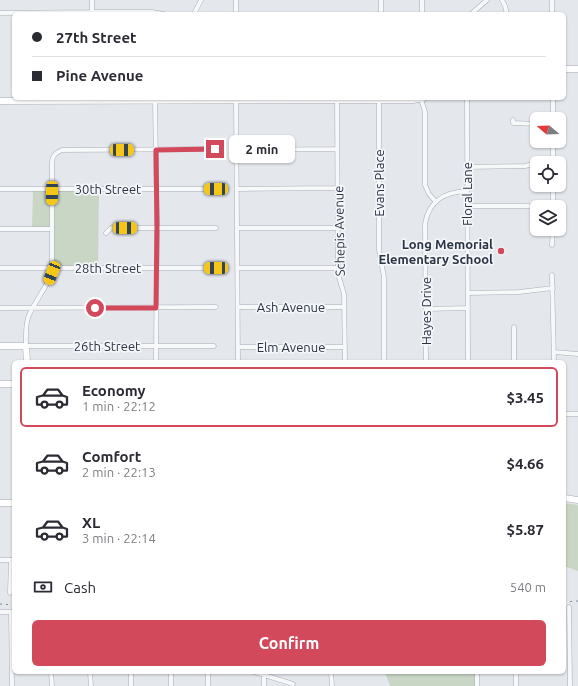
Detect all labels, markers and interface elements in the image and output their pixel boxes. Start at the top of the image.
text: 27th Street [56,29,137,46]
text: Pine Avenue [56,67,143,84]
north arrow [530,112,566,148]
map controls [530,112,566,236]
callout: 2 min [229,135,295,163]
route end [206,140,224,158]
text: 2 min [246,142,278,156]
car [110,144,134,156]
street label: Evans Place [372,149,386,217]
button: locate [530,156,566,192]
street label: Floral Lane [460,162,474,226]
car [46,181,58,205]
street label: 30th Street [75,182,141,196]
car [204,183,228,195]
street label: Schepis Avenue [331,186,347,276]
button: layers [530,200,566,236]
car [113,222,137,234]
place label: Long Memorial Elementary School [378,237,493,266]
marker: Long Memorial Elementary School [496,246,506,256]
car [42,260,62,286]
street label: 28th Street [75,261,141,275]
car [204,262,228,274]
street label: Hayes Drive [419,277,433,345]
route start [86,299,104,317]
street label: Ash Avenue [257,300,325,314]
street label: 26th Street [74,339,140,353]
street label: Elm Avenue [257,340,325,354]
icon: car [34,379,70,415]
text: Economy [82,382,146,399]
text: $3.45 [506,389,544,406]
text: 1 min · 22:12 [82,399,156,413]
icon: car [34,445,70,481]
text: Comfort [82,448,141,465]
text: $4.66 [506,455,544,472]
text: 2 min · 22:13 [82,465,156,479]
icon: car [34,511,70,547]
text: XL [82,514,100,531]
text: $5.87 [506,521,544,538]
text: 3 min · 22:14 [82,531,156,545]
icon: cash [32,576,54,598]
text: Cash [64,579,96,596]
text: 540 m [510,580,546,594]
button: Confirm [32,620,546,666]

